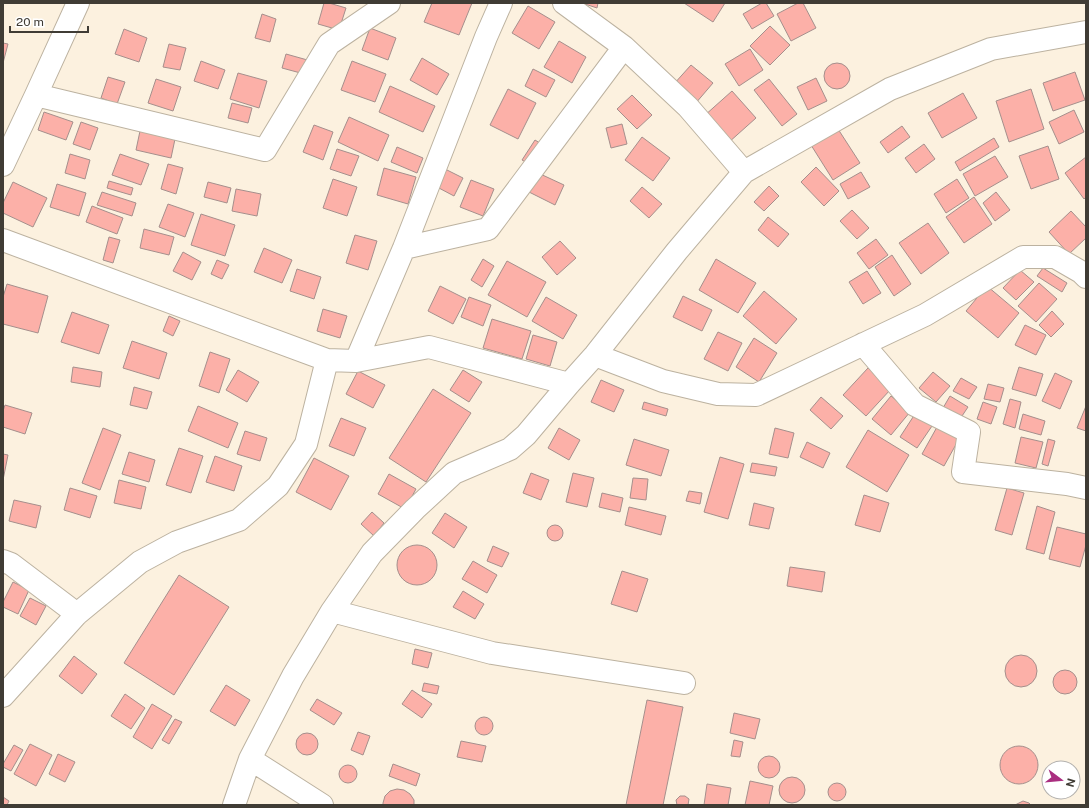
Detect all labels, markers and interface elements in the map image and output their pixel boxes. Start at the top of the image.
scale bar [10,8,88,34]
text: 20 m [16,15,44,29]
north arrow [1041,760,1081,800]
text: N [1064,777,1078,789]

